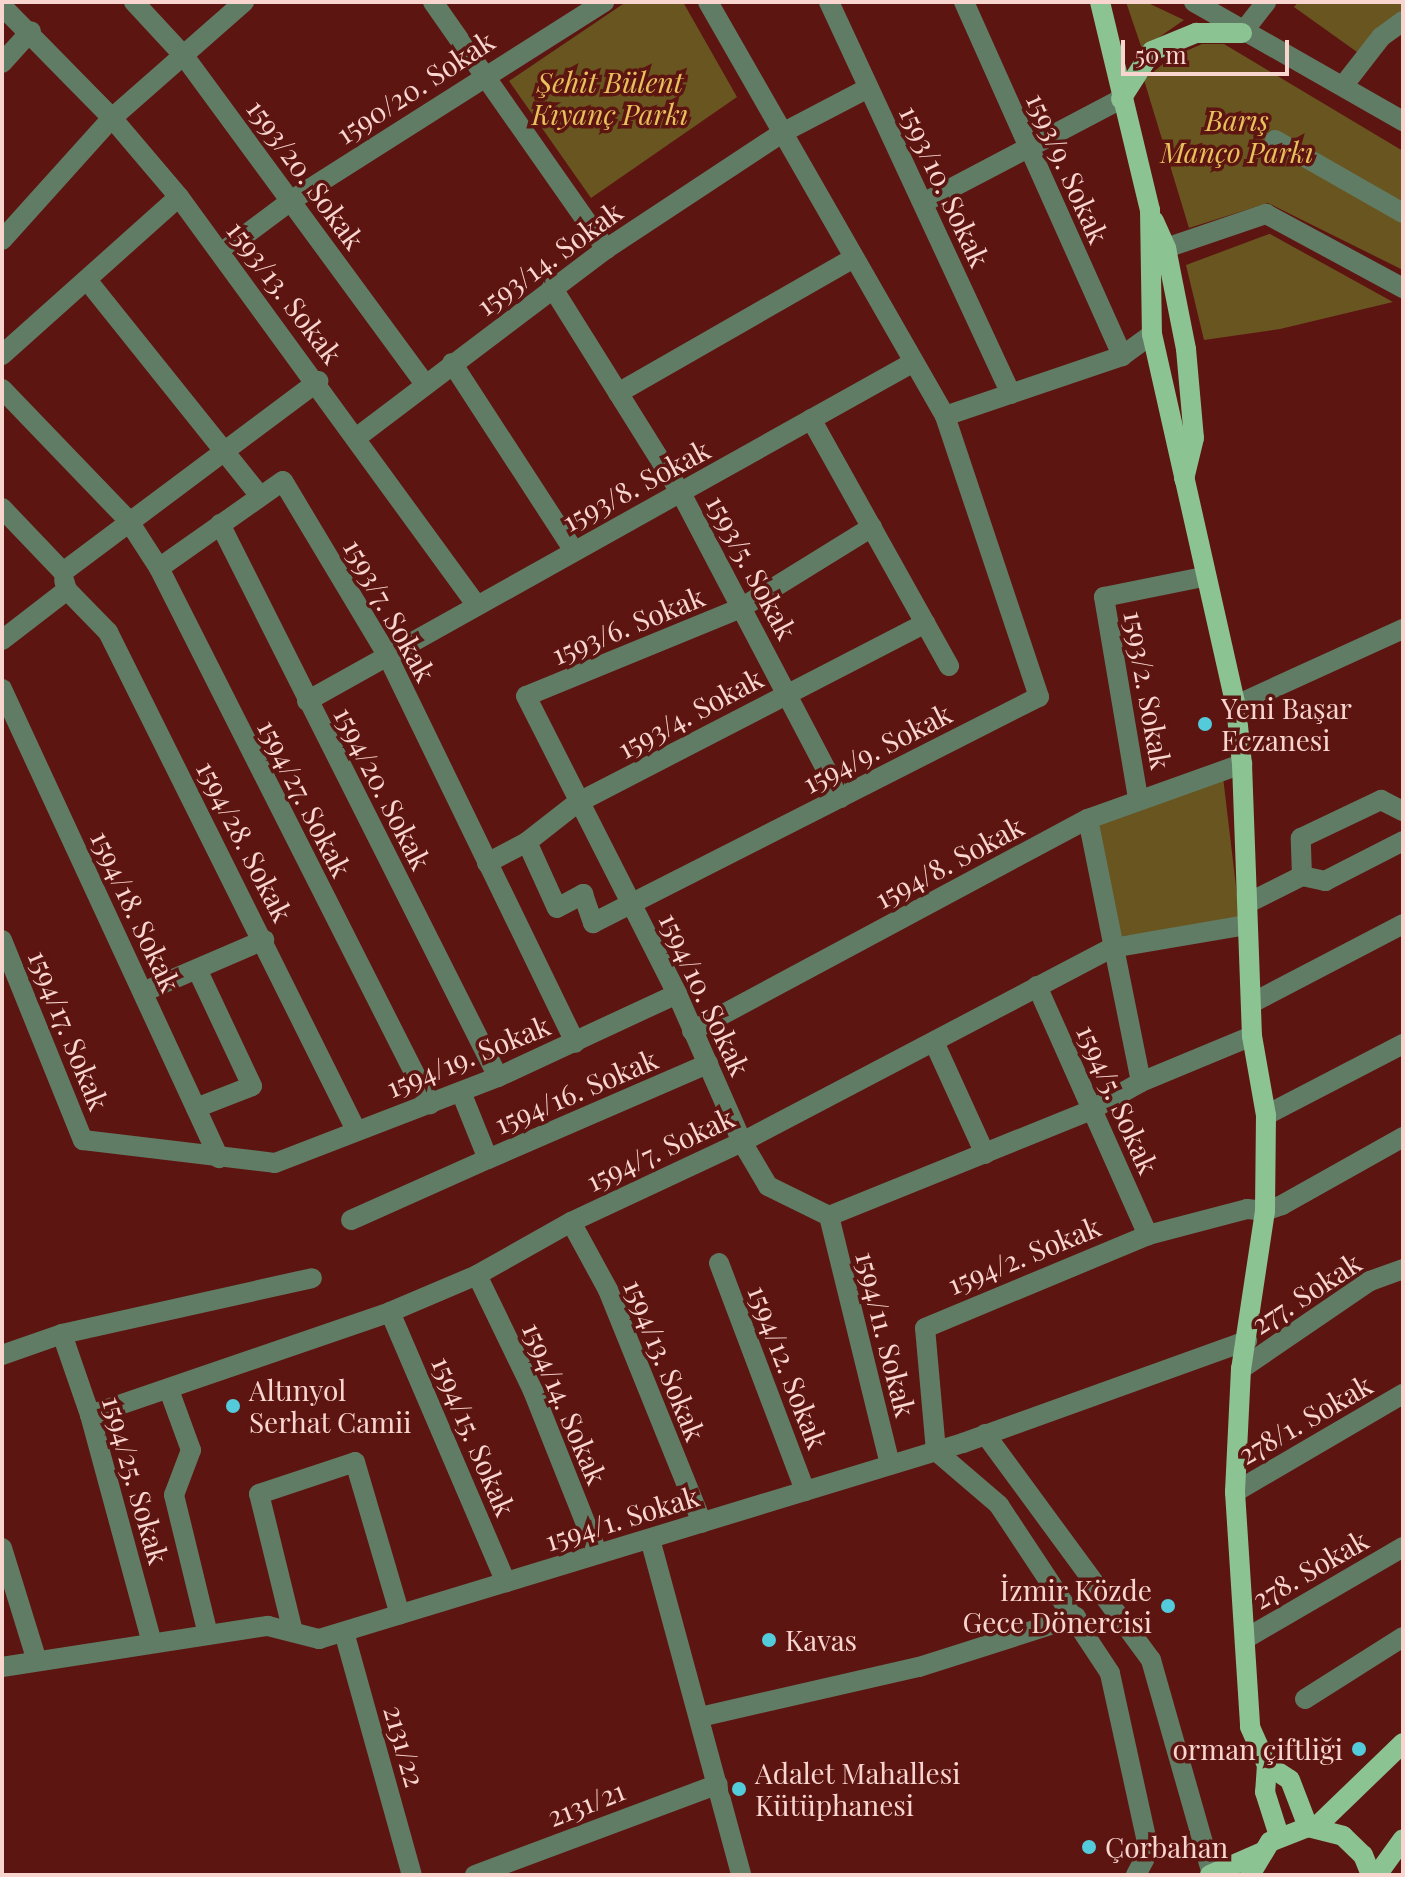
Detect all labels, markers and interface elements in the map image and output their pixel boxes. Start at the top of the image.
street label: 1590/20. Sokak [330,23,500,151]
scale bar [1125,24,1293,74]
text: 50 m [1135,38,1187,70]
park label: Şehit Bülent Kıyanç Parkı [532,65,688,131]
street label: 1593/9. Sokak [1020,88,1116,248]
street label: 1593/20. Sokak [240,92,372,256]
street label: 1593/10. Sokak [893,100,997,272]
park label: Barış Manço Parkı [1161,103,1313,169]
street label: 1593/14. Sokak [470,194,628,322]
street label: 1593/13. Sokak [220,214,350,370]
street label: 1593/8. Sokak [557,432,715,538]
street label: 1593/5. Sokak [700,489,804,645]
street label: 1593/7. Sokak [337,533,443,687]
street label: 1593/6. Sokak [547,579,709,671]
street label: 1593/2. Sokak [1118,608,1178,772]
street label: 1593/4. Sokak [612,661,768,765]
place label: Yeni Başar Eczanesi [1221,691,1352,757]
street label: 1594/9. Sokak [797,696,957,800]
street label: 1594/20. Sokak [327,701,439,875]
street label: 1594/27. Sokak [251,714,359,882]
marker: Yeni Başar Eczanesi [1196,715,1214,733]
street label: 1594/28. Sokak [190,755,300,927]
street label: 1594/8. Sokak [869,809,1029,915]
street label: 1594/18. Sokak [84,825,188,997]
street label: 1594/10. Sokak [653,907,757,1081]
street label: 1594/17. Sokak [22,945,116,1115]
street label: 1594/19. Sokak [381,1008,555,1104]
street label: 1594/5. Sokak [1070,1019,1166,1179]
street label: 1594/16. Sokak [490,1042,662,1140]
street label: 1594/7. Sokak [581,1100,739,1198]
street label: 1594/2. Sokak [943,1209,1105,1301]
street label: 277. Sokak [1245,1245,1367,1341]
street label: 1594/11. Sokak [849,1248,923,1420]
street label: 1594/13. Sokak [617,1274,713,1446]
street label: 1594/12. Sokak [741,1280,835,1454]
street label: 1594/14. Sokak [516,1317,614,1489]
street label: 1594/15. Sokak [425,1351,523,1521]
street label: 278/1. Sokak [1232,1367,1378,1471]
place label: Altınyol Serhat Camii [249,1373,412,1439]
street label: 1594/25. Sokak [96,1392,176,1568]
marker: Altınyol Serhat Camii [224,1397,242,1415]
street label: 1594/1. Sokak [541,1479,703,1557]
street label: 278. Sokak [1246,1522,1374,1616]
place label: İzmir Közde Gece Dönercisi [962,1573,1152,1639]
marker: İzmir Közde Gece Dönercisi [1159,1597,1177,1615]
place label: Kavas [785,1623,857,1657]
marker: Kavas [760,1631,778,1649]
street label: 2131/22 [377,1701,433,1791]
place label: orman çiftliği [1172,1732,1343,1766]
marker: orman çiftliği [1350,1740,1368,1758]
place label: Adalet Mahallesi Kütüphanesi [755,1756,961,1822]
street label: 2131/21 [543,1773,629,1833]
marker: Adalet Mahallesi Kütüphanesi [730,1780,748,1798]
place label: Çorbahan [1105,1830,1228,1864]
marker: Çorbahan [1080,1838,1098,1856]

